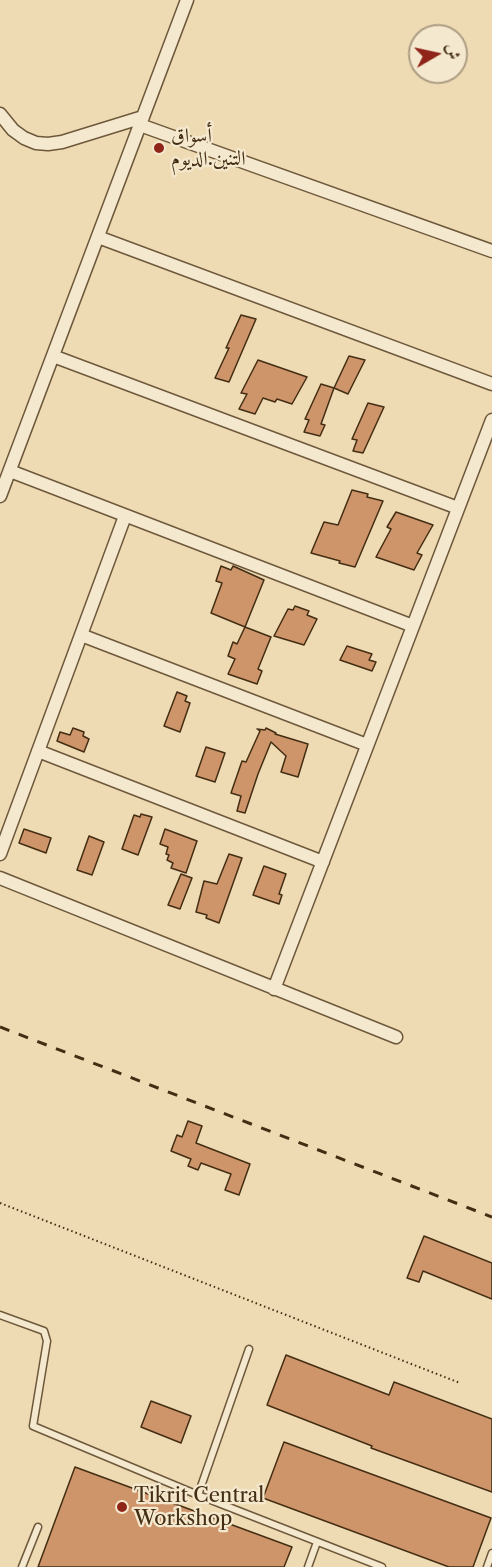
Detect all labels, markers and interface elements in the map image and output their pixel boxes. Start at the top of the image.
north arrow [408,24,468,84]
text: ش [443,42,465,61]
place label: أسواق التنين.الديوم [171,124,246,171]
marker: أسواق التنين.الديوم [152,141,166,155]
place label: Tikrit Central Workshop [134,1484,264,1531]
marker: Tikrit Central Workshop [115,1500,129,1514]

